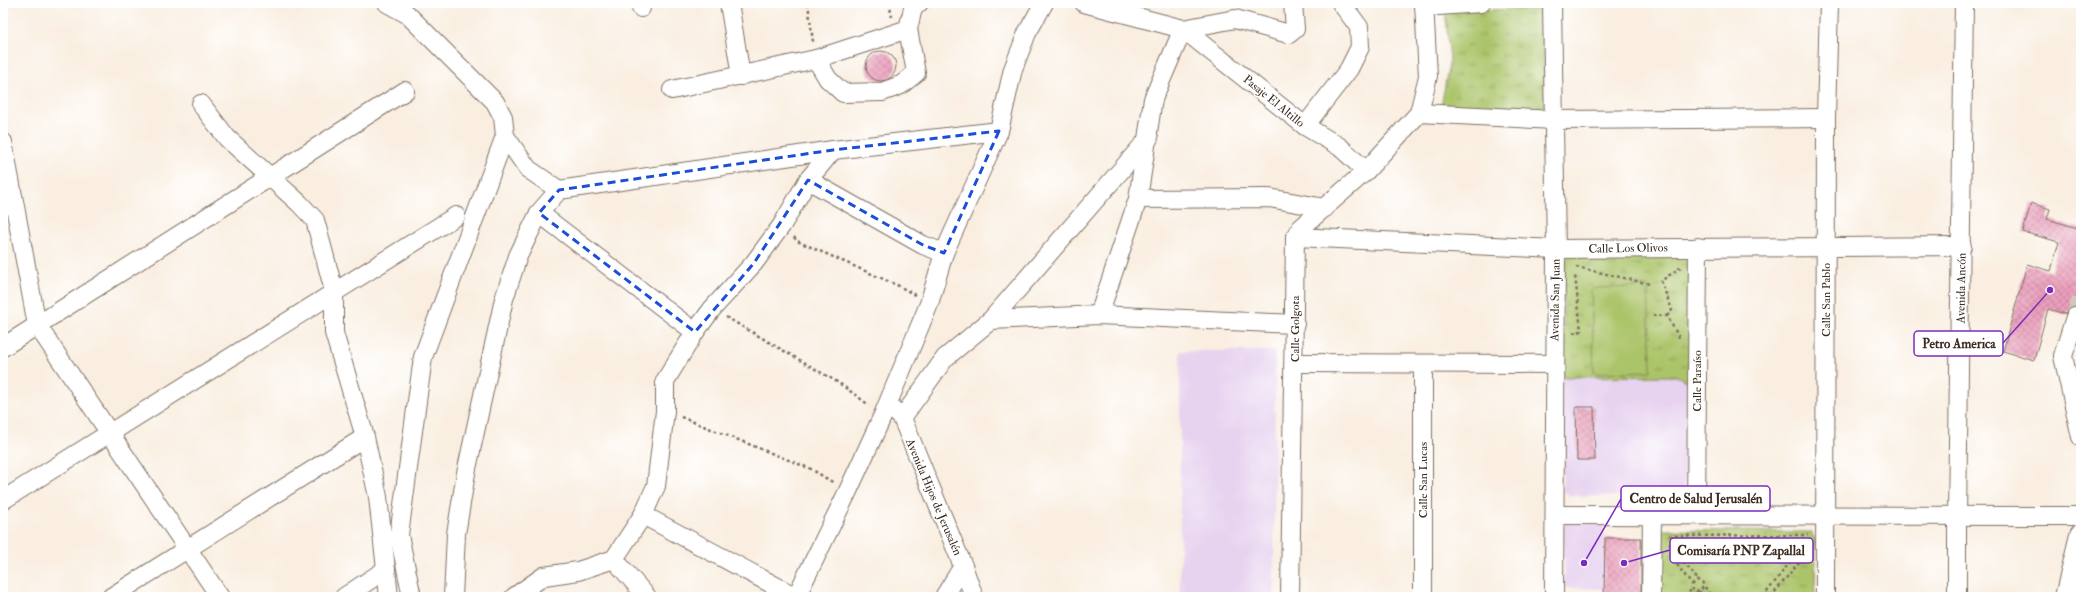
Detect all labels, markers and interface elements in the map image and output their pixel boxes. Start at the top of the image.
street label: Pasaje El Altillo [1240,72,1308,131]
street label: Calle Los Olivos [1588,240,1668,257]
street label: Avenida Ancón [1953,253,1970,324]
street label: Avenida San Juan [1547,259,1564,342]
street label: Calle San Pablo [1819,263,1834,337]
street label: Calle Golgota [1288,295,1303,362]
callout: Petro America [1914,331,2003,356]
text: Petro America [1922,336,1996,352]
street label: Calle Paraíso [1690,350,1705,412]
street label: Avenida Hijos de Jerusalén [902,436,965,558]
street label: Calle San Lucas [1416,442,1431,518]
callout: Centro de Salud Jerusalén [1621,486,1770,511]
text: Centro de Salud Jerusalén [1629,491,1763,508]
callout: Comisaría PNP Zapallal [1670,538,1813,563]
text: Comisaría PNP Zapallal [1677,543,1805,560]

